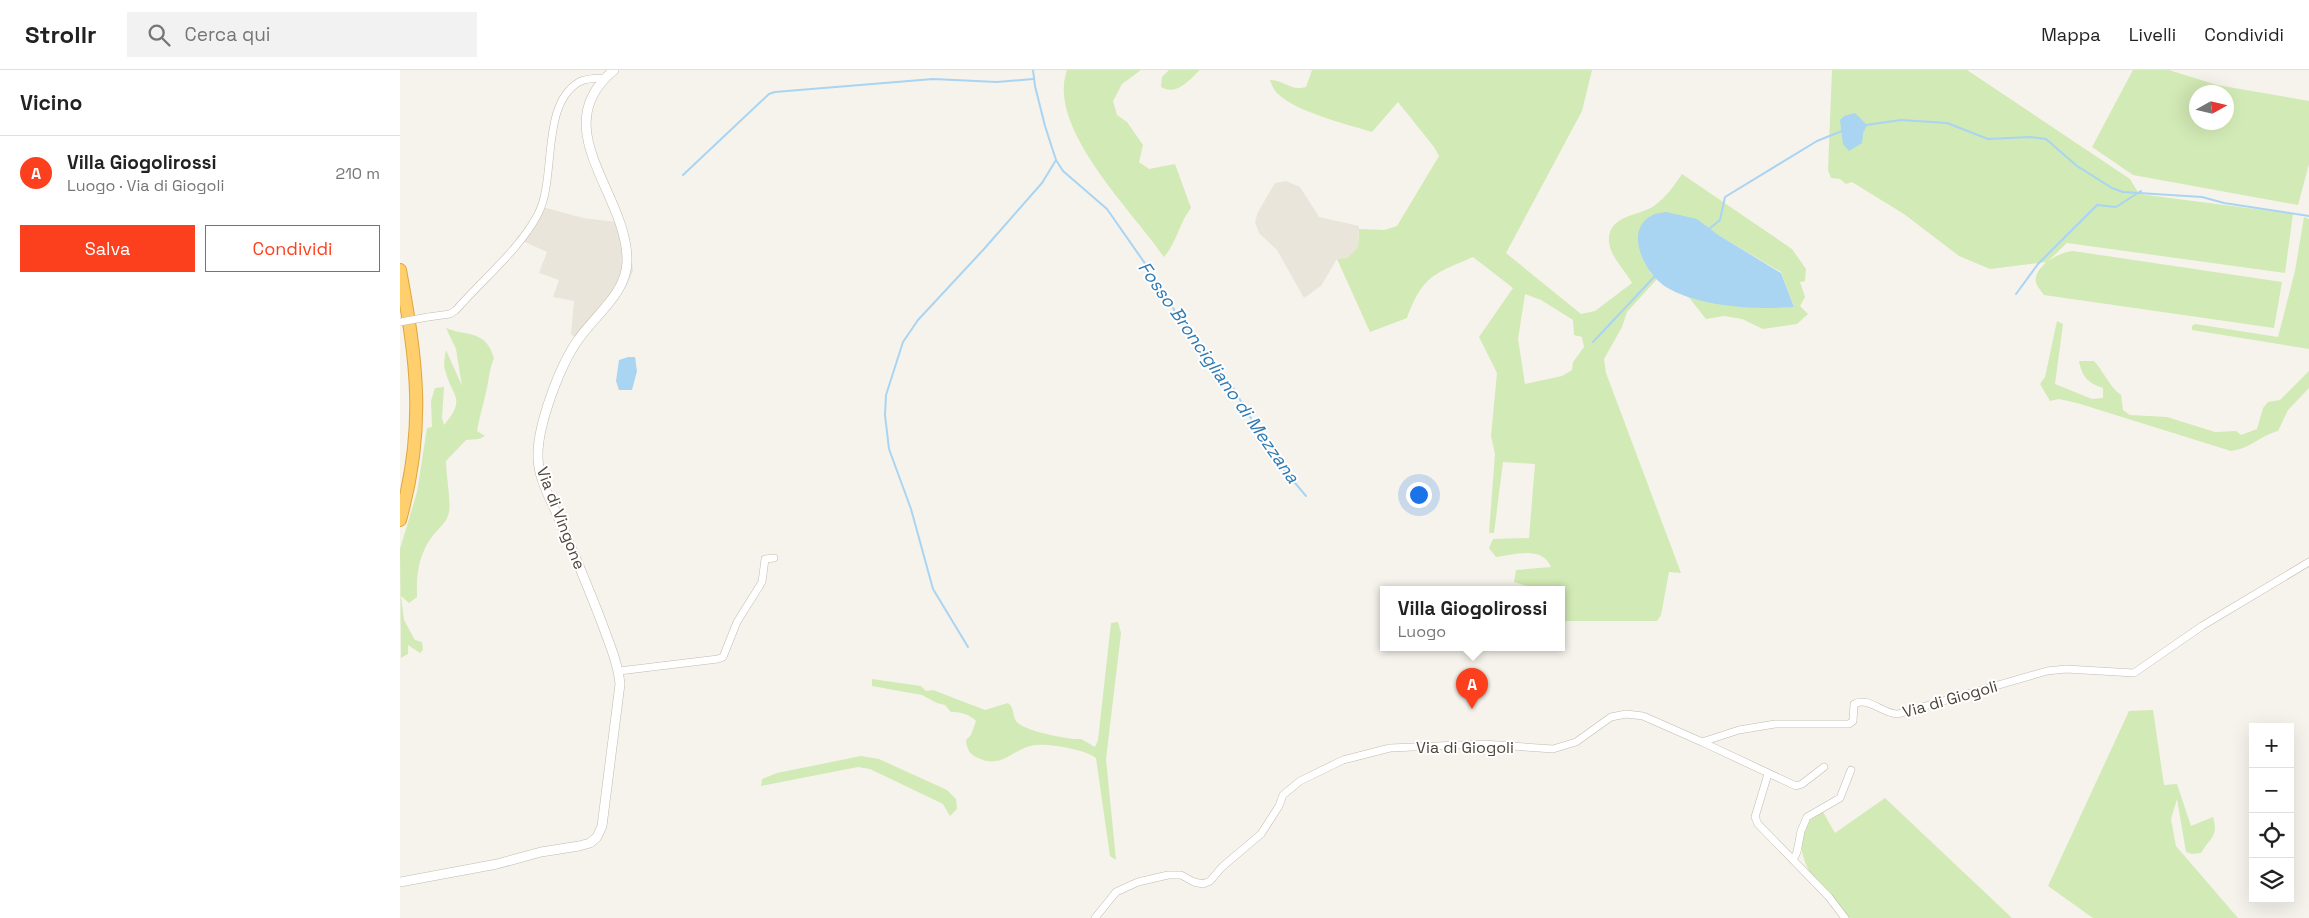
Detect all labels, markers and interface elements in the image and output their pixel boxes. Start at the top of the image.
search box [127,12,477,57]
text: Strollr [25,19,97,50]
icon: search [145,21,173,49]
text: Cerca qui [185,22,271,47]
text: Mappa [2041,23,2101,46]
text: Livelli [2129,23,2176,46]
text: Condividi [2204,23,2284,46]
north arrow [2189,85,2234,130]
text: Vicino [20,89,82,116]
text: Villa Giogolirossi [67,150,217,175]
text: A [31,163,41,184]
text: 210 m [336,163,380,184]
text: Luogo · Via di Giogoli [67,175,224,196]
button: Salva [20,225,195,272]
button: Condividi [205,225,380,272]
water label: Fosso Broncigliano di Mezzana [1133,257,1305,488]
street label: Via di Vingone [532,464,590,572]
your location [1406,482,1432,508]
popup [1380,586,1565,651]
text: Villa Giogolirossi [1398,596,1547,621]
text: Luogo [1398,621,1446,642]
pin: A [1456,668,1488,709]
street label: Via di Giogoli [1900,675,2000,723]
map controls [2249,723,2294,903]
button: + [2249,723,2294,768]
street label: Via di Giogoli [1416,737,1514,758]
button: − [2249,768,2294,813]
button: locate [2249,813,2294,858]
button: layers [2249,858,2294,903]

